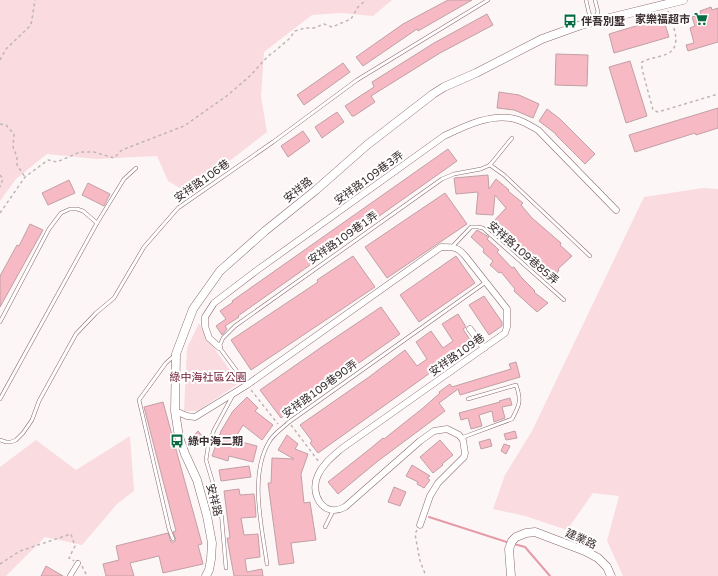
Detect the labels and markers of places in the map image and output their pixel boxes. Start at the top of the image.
supermarket icon: 家樂福超市 [693,11,709,27]
bus stop icon: 伴吾別墅 [562,13,578,29]
place label: 家樂福超市 [635,13,690,26]
place label: 伴吾別墅 [581,15,625,28]
bus stop icon: 綠中海二期 [169,433,185,449]
place label: 綠中海二期 [188,435,243,448]

